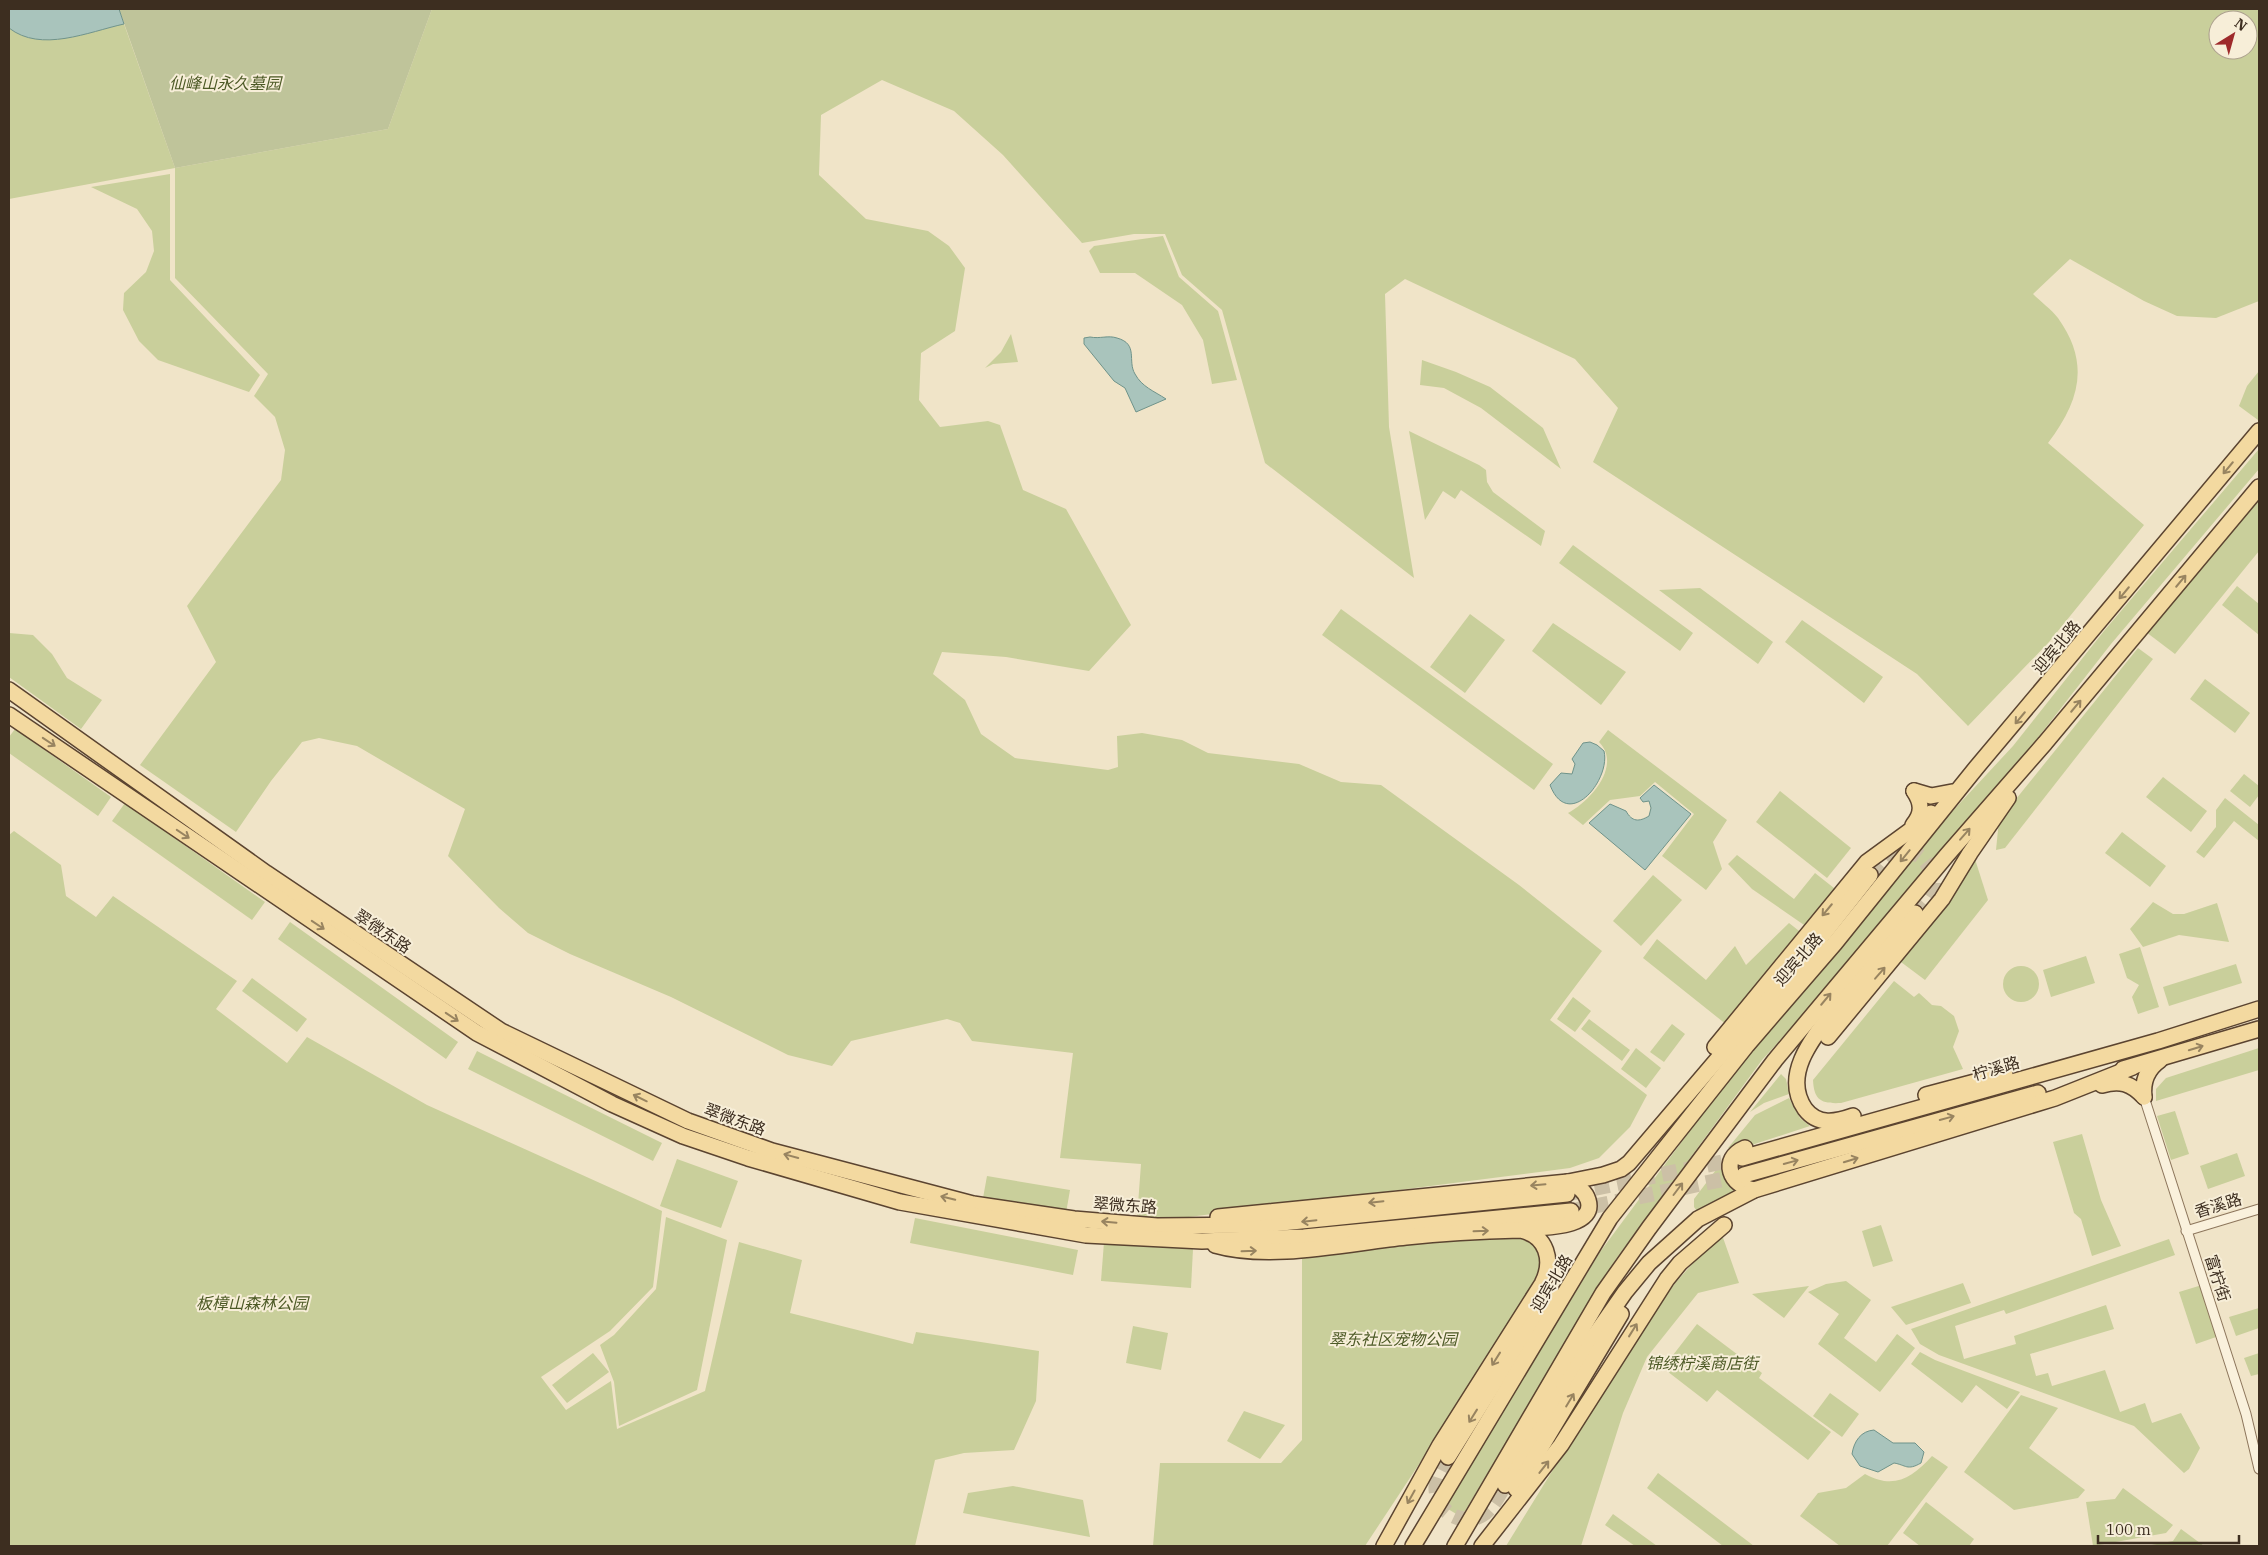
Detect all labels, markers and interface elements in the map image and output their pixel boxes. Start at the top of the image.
north arrow [2208,10,2258,60]
text: N [2231,14,2251,35]
park label: 仙峰山永久墓园 [169,73,283,93]
one-way arrow [2223,461,2234,474]
one-way arrow [2175,575,2186,588]
one-way arrow [2119,586,2130,599]
street label: 迎宾北路 [2028,616,2084,678]
one-way arrow [2071,699,2082,712]
one-way arrow [2015,711,2026,724]
one-way arrow [42,737,56,747]
one-way arrow [1959,828,1971,841]
one-way arrow [176,829,190,839]
one-way arrow [1899,849,1910,862]
one-way arrow [1822,903,1833,916]
street label: 翠微东路 [351,905,415,957]
one-way arrow [311,920,325,930]
street label: 迎宾北路 [1769,928,1827,990]
one-way arrow [1874,967,1885,980]
one-way arrow [1821,993,1832,1006]
one-way arrow [445,1012,459,1022]
one-way arrow [2188,1042,2204,1052]
street label: 柠溪路 [1970,1052,2022,1084]
one-way arrow [633,1092,648,1102]
street label: 翠微东路 [702,1099,768,1139]
one-way arrow [1939,1113,1955,1123]
one-way arrow [783,1151,799,1161]
one-way arrow [1843,1155,1859,1165]
one-way arrow [1782,1156,1798,1166]
one-way arrow [1530,1180,1546,1190]
one-way arrow [1673,1182,1683,1196]
street label: 香溪路 [2192,1188,2244,1222]
one-way arrow [941,1193,957,1202]
street label: 翠微东路 [1092,1193,1158,1217]
one-way arrow [1368,1197,1384,1207]
one-way arrow [1302,1216,1318,1226]
one-way arrow [1101,1217,1117,1226]
one-way arrow [1472,1227,1488,1236]
one-way arrow [1241,1246,1257,1255]
street label: 迎宾北路 [1526,1250,1576,1316]
street label: 富柠街 [2201,1252,2235,1304]
park label: 板樟山森林公园 [196,1293,310,1313]
one-way arrow [1628,1324,1638,1338]
park label: 翠东社区宠物公园 [1329,1329,1459,1349]
one-way arrow [1491,1351,1501,1365]
park label: 锦绣柠溪商店街 [1646,1353,1761,1373]
one-way arrow [1565,1393,1575,1407]
one-way arrow [1468,1409,1478,1423]
one-way arrow [1538,1460,1549,1473]
one-way arrow [1406,1489,1416,1504]
scale bar [2098,1512,2239,1544]
text: 100 m [2106,1520,2151,1539]

